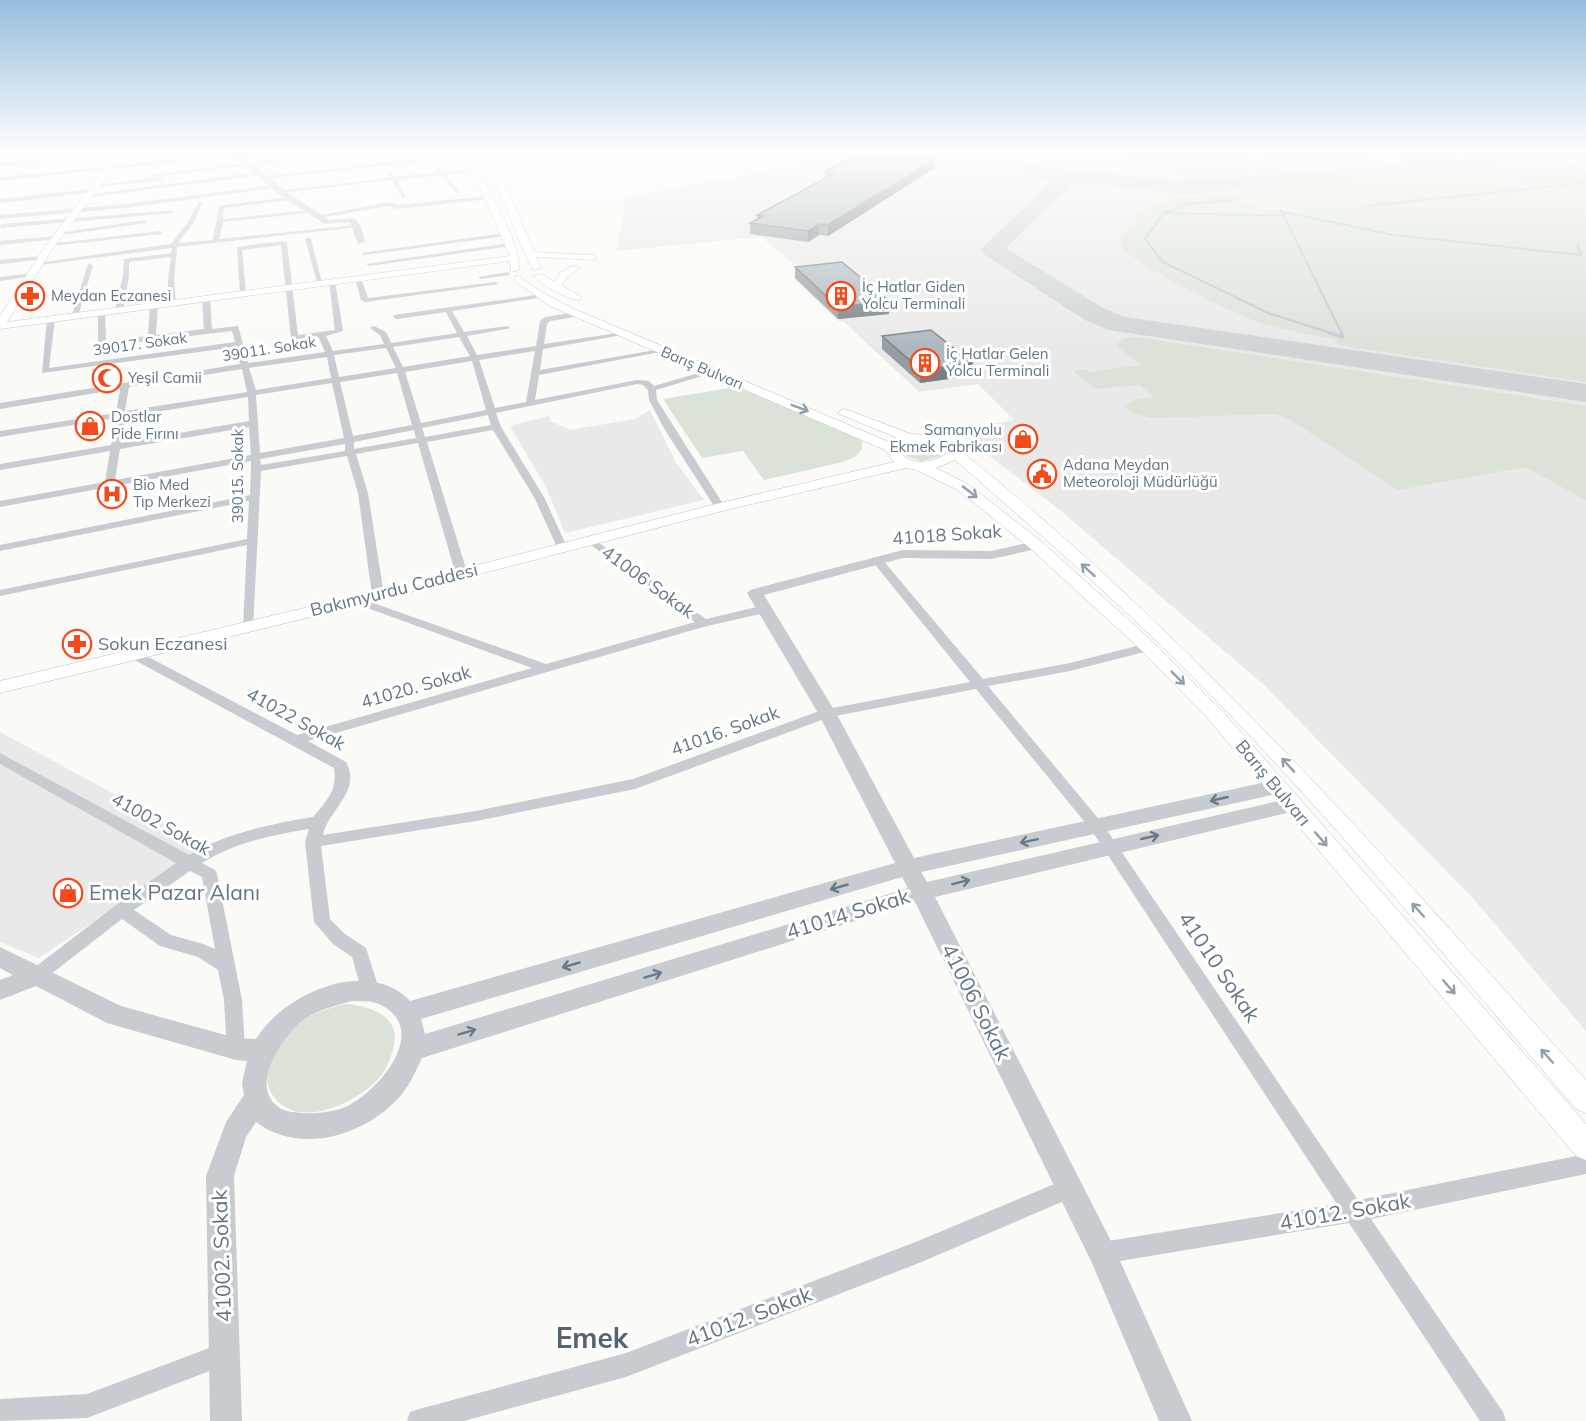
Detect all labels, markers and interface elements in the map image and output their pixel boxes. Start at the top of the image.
place label: İç Hatlar Giden Yolcu Terminali [861,277,965,313]
pharmacy icon: Meydan Eczanesi [14,280,46,312]
building icon: İç Hatlar Giden Yolcu Terminali [825,280,857,312]
place label: Meydan Eczanesi [51,286,171,305]
street label: 39017. Sokak [92,327,188,359]
street label: 39011. Sokak [221,332,317,365]
street label: Barış Bulvarı [658,342,746,393]
place label: İç Hatlar Gelen Yolcu Terminali [945,344,1049,380]
building icon: İç Hatlar Gelen Yolcu Terminali [909,347,941,379]
mosque icon: Yeşil Camii [91,362,123,394]
place label: Yeşil Camii [127,368,202,387]
one-way arrow [790,403,808,414]
place label: Dostlar Pide Fırını [111,407,179,443]
shop icon: Dostlar Pide Fırını [74,410,106,442]
place label: Samanyolu Ekmek Fabrikası [890,420,1002,456]
shop icon: Samanyolu Ekmek Fabrikası [1007,423,1039,455]
street label: 39015. Sokak [228,428,247,523]
place label: Adana Meydan Meteoroloji Müdürlüğü [1063,455,1218,491]
public building icon: Adana Meydan Meteoroloji Müdürlüğü [1026,458,1058,490]
place label: Bio Med Tıp Merkezi [133,475,211,511]
hospital icon: Bio Med Tıp Merkezi [96,478,128,510]
one-way arrow [962,486,978,499]
street label: 41018 Sokak [892,519,1003,550]
street label: 41006 Sokak [597,540,700,623]
street label: Bakımyurdu Caddesi [308,558,480,621]
one-way arrow [1080,563,1095,578]
pharmacy icon: Sokun Eczanesi [61,628,93,660]
place label: Sokun Eczanesi [98,632,227,655]
street label: 41020. Sokak [358,660,474,713]
one-way arrow [1171,670,1186,685]
street label: 41022 Sokak [243,682,350,756]
street label: 41016. Sokak [668,700,783,761]
street label: Barış Bulvarı [1231,735,1316,830]
one-way arrow [1280,757,1295,772]
street label: 41002 Sokak [108,787,215,861]
one-way arrow [1210,794,1229,806]
one-way arrow [1140,831,1160,842]
one-way arrow [1314,831,1328,846]
one-way arrow [1019,836,1038,848]
one-way arrow [951,876,970,888]
shop icon: Emek Pazar Alanı [52,877,84,909]
place label: Emek Pazar Alanı [89,879,260,905]
street label: 41014 Sokak [783,882,913,944]
one-way arrow [830,882,849,893]
one-way arrow [1411,903,1425,918]
street label: 41010 Sokak [1173,906,1266,1027]
street label: 41006 Sokak [936,939,1018,1064]
one-way arrow [562,960,581,971]
one-way arrow [643,968,662,979]
one-way arrow [1442,979,1455,995]
one-way arrow [457,1026,476,1037]
one-way arrow [1540,1049,1554,1064]
street label: 41012. Sokak [1277,1187,1412,1235]
street label: 41002. Sokak [206,1189,236,1323]
street label: 41012. Sokak [682,1280,815,1352]
district label: Emek [556,1320,629,1355]

